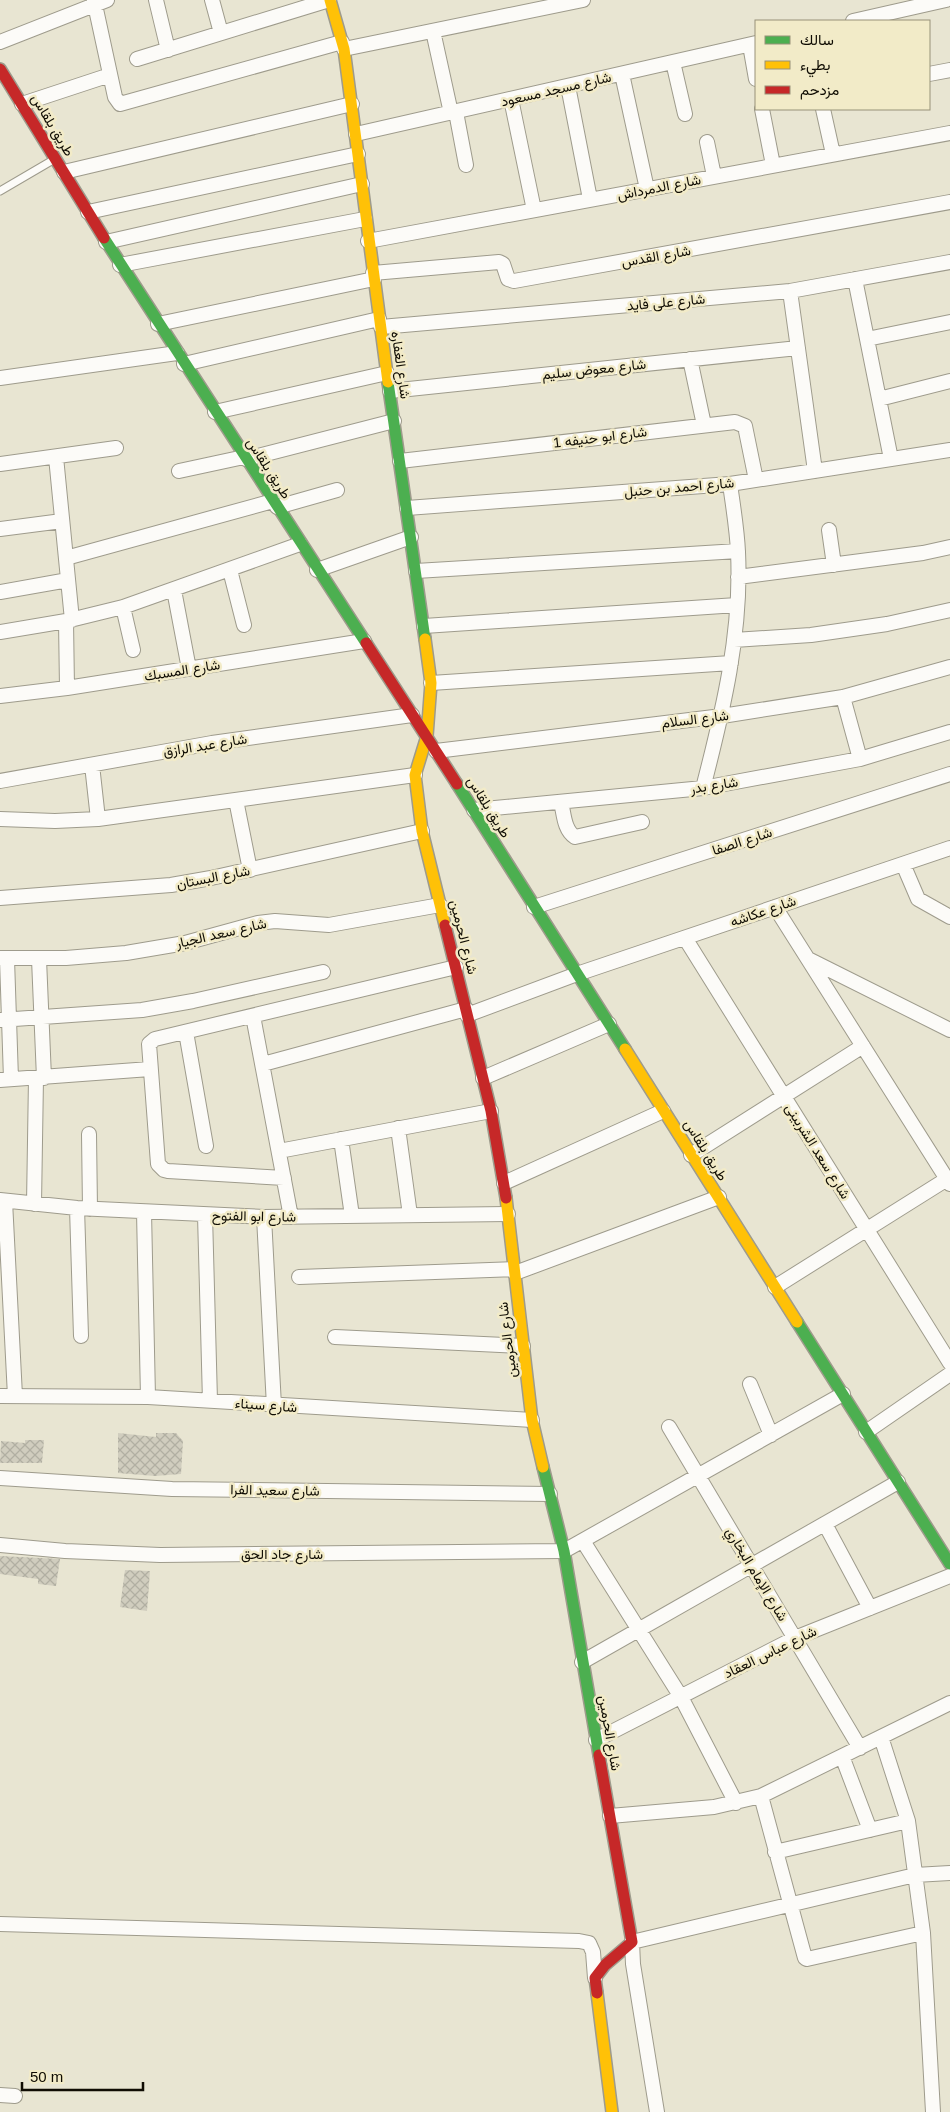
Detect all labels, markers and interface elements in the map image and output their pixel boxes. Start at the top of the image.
legend [755,20,930,110]
text: سالك [800,31,834,48]
text: بطيء [800,56,830,78]
street label: شارع مسجد مسعود [499,69,613,112]
text: مزدحم [800,81,839,100]
street label: طريق بلقاس [27,91,78,159]
street label: شارع الدمرداش [616,171,703,206]
street label: شارع القدس [620,242,693,273]
street label: شارع على فايد [626,291,706,316]
street label: شارع الغفاره [385,330,414,400]
street label: شارع معوض سليم [541,356,647,385]
street label: شارع ابو حنيفه 1 [552,423,648,454]
street label: طريق بلقاس [243,435,295,502]
street label: شارع احمد بن حنبل [623,474,735,503]
street label: شارع المسبك [143,656,222,687]
street label: شارع السلام [660,707,730,734]
street label: شارع عبد الرازق [162,730,248,762]
street label: طريق بلقاس [463,773,514,841]
street label: شارع بدر [688,773,740,800]
street label: شارع الصفا [710,824,775,861]
street label: شارع البستان [175,862,252,895]
street label: شارع عكاشه [728,892,799,933]
street label: شارع الحرمين [444,898,481,977]
street label: شارع سعد الجيار [173,915,269,954]
street label: شارع سعد الشربينى [780,1100,854,1203]
street label: طريق بلقاس [680,1116,731,1184]
street label: شارع ابو الفتوح [212,1207,296,1228]
street label: شارع الحرمين [494,1301,523,1379]
street label: شارع سيناء [234,1395,298,1418]
street label: شارع سعيد الفرا [230,1481,320,1502]
street label: شارع الإمام البخاري [719,1524,791,1626]
street label: شارع جاد الحق [241,1546,323,1565]
street label: شارع عباس العقاد [721,1623,820,1684]
street label: شارع الحرمين [593,1694,625,1772]
scale bar [22,2060,144,2092]
text: 50 m [30,2068,63,2085]

